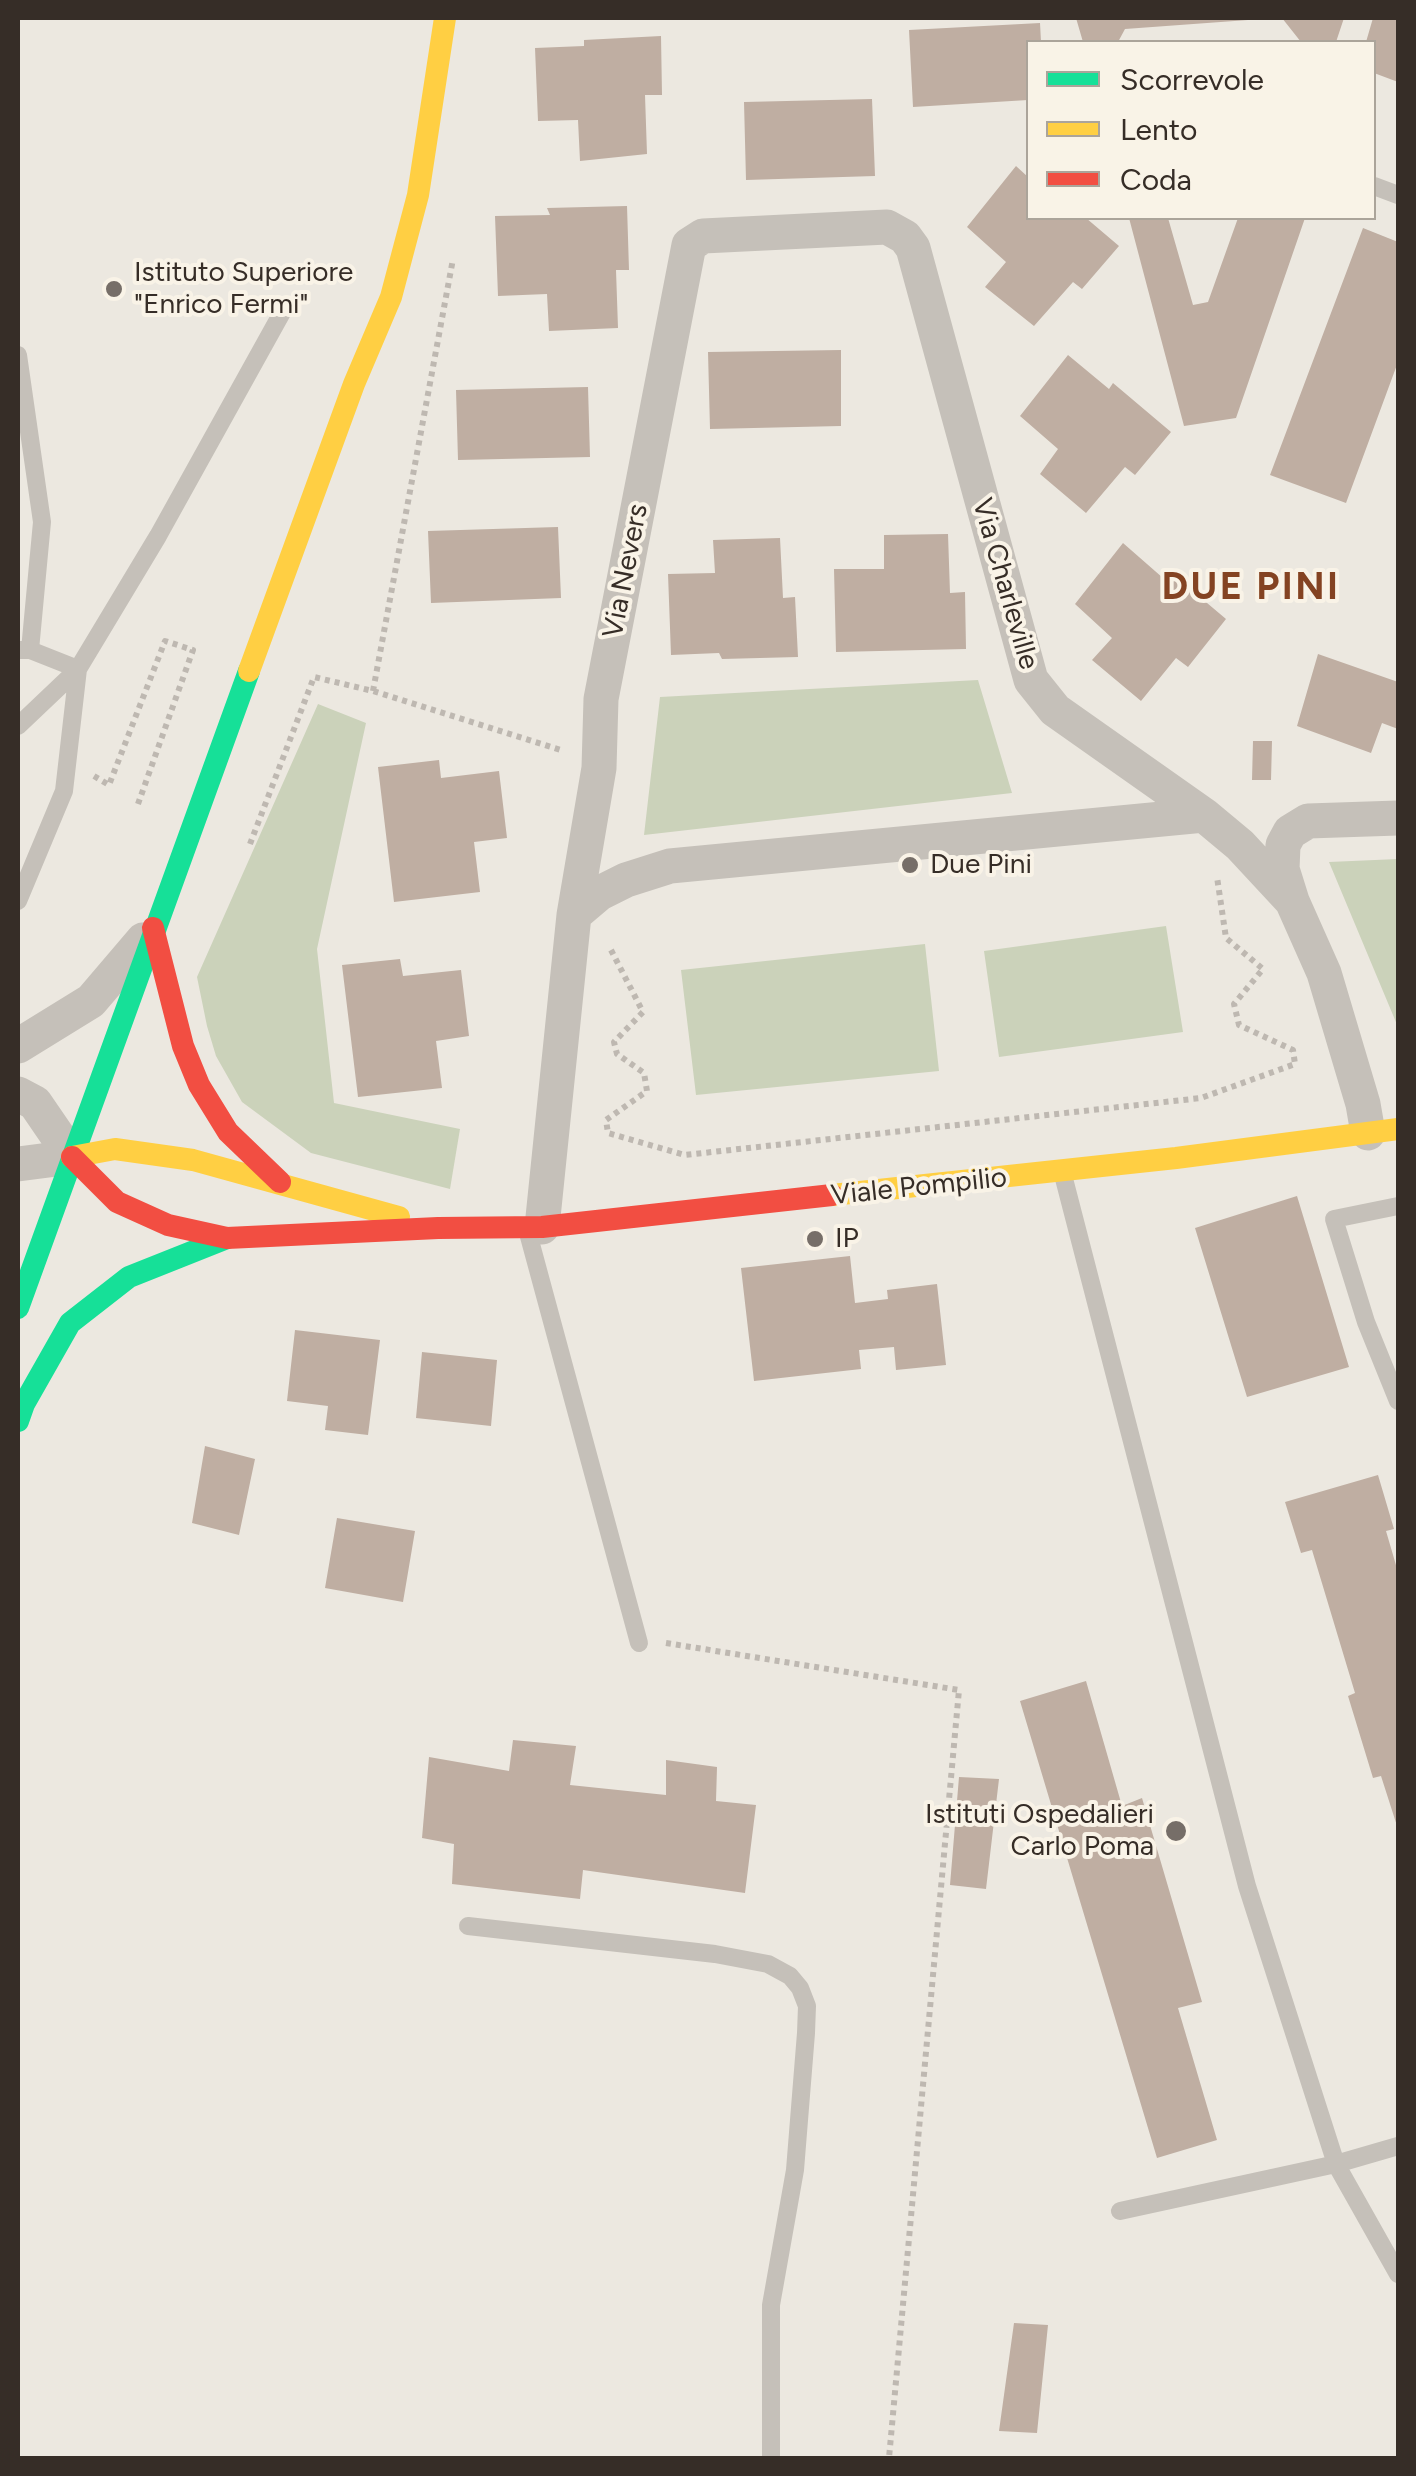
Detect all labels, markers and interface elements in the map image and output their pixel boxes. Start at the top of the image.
legend [1026,40,1376,220]
text: Scorrevole [1120,61,1264,98]
text: Lento [1120,111,1197,148]
text: Coda [1120,161,1192,198]
place label: Istituto Superiore "Enrico Fermi" [134,256,353,322]
marker: Istituto Superiore "Enrico Fermi" [103,278,125,300]
street label: Via Charleville [965,495,1045,673]
street label: Via Nevers [597,501,655,641]
district label: DUE PINI [1161,565,1341,611]
place label: Due Pini [930,848,1032,882]
marker: Due Pini [899,854,921,876]
street label: Viale Pompilio [829,1161,1009,1213]
place label: IP [835,1222,859,1256]
marker: IP [804,1228,826,1250]
place label: Istituti Ospedalieri Carlo Poma [925,1798,1154,1864]
marker: Istituti Ospedalieri Carlo Poma [1163,1818,1189,1844]

